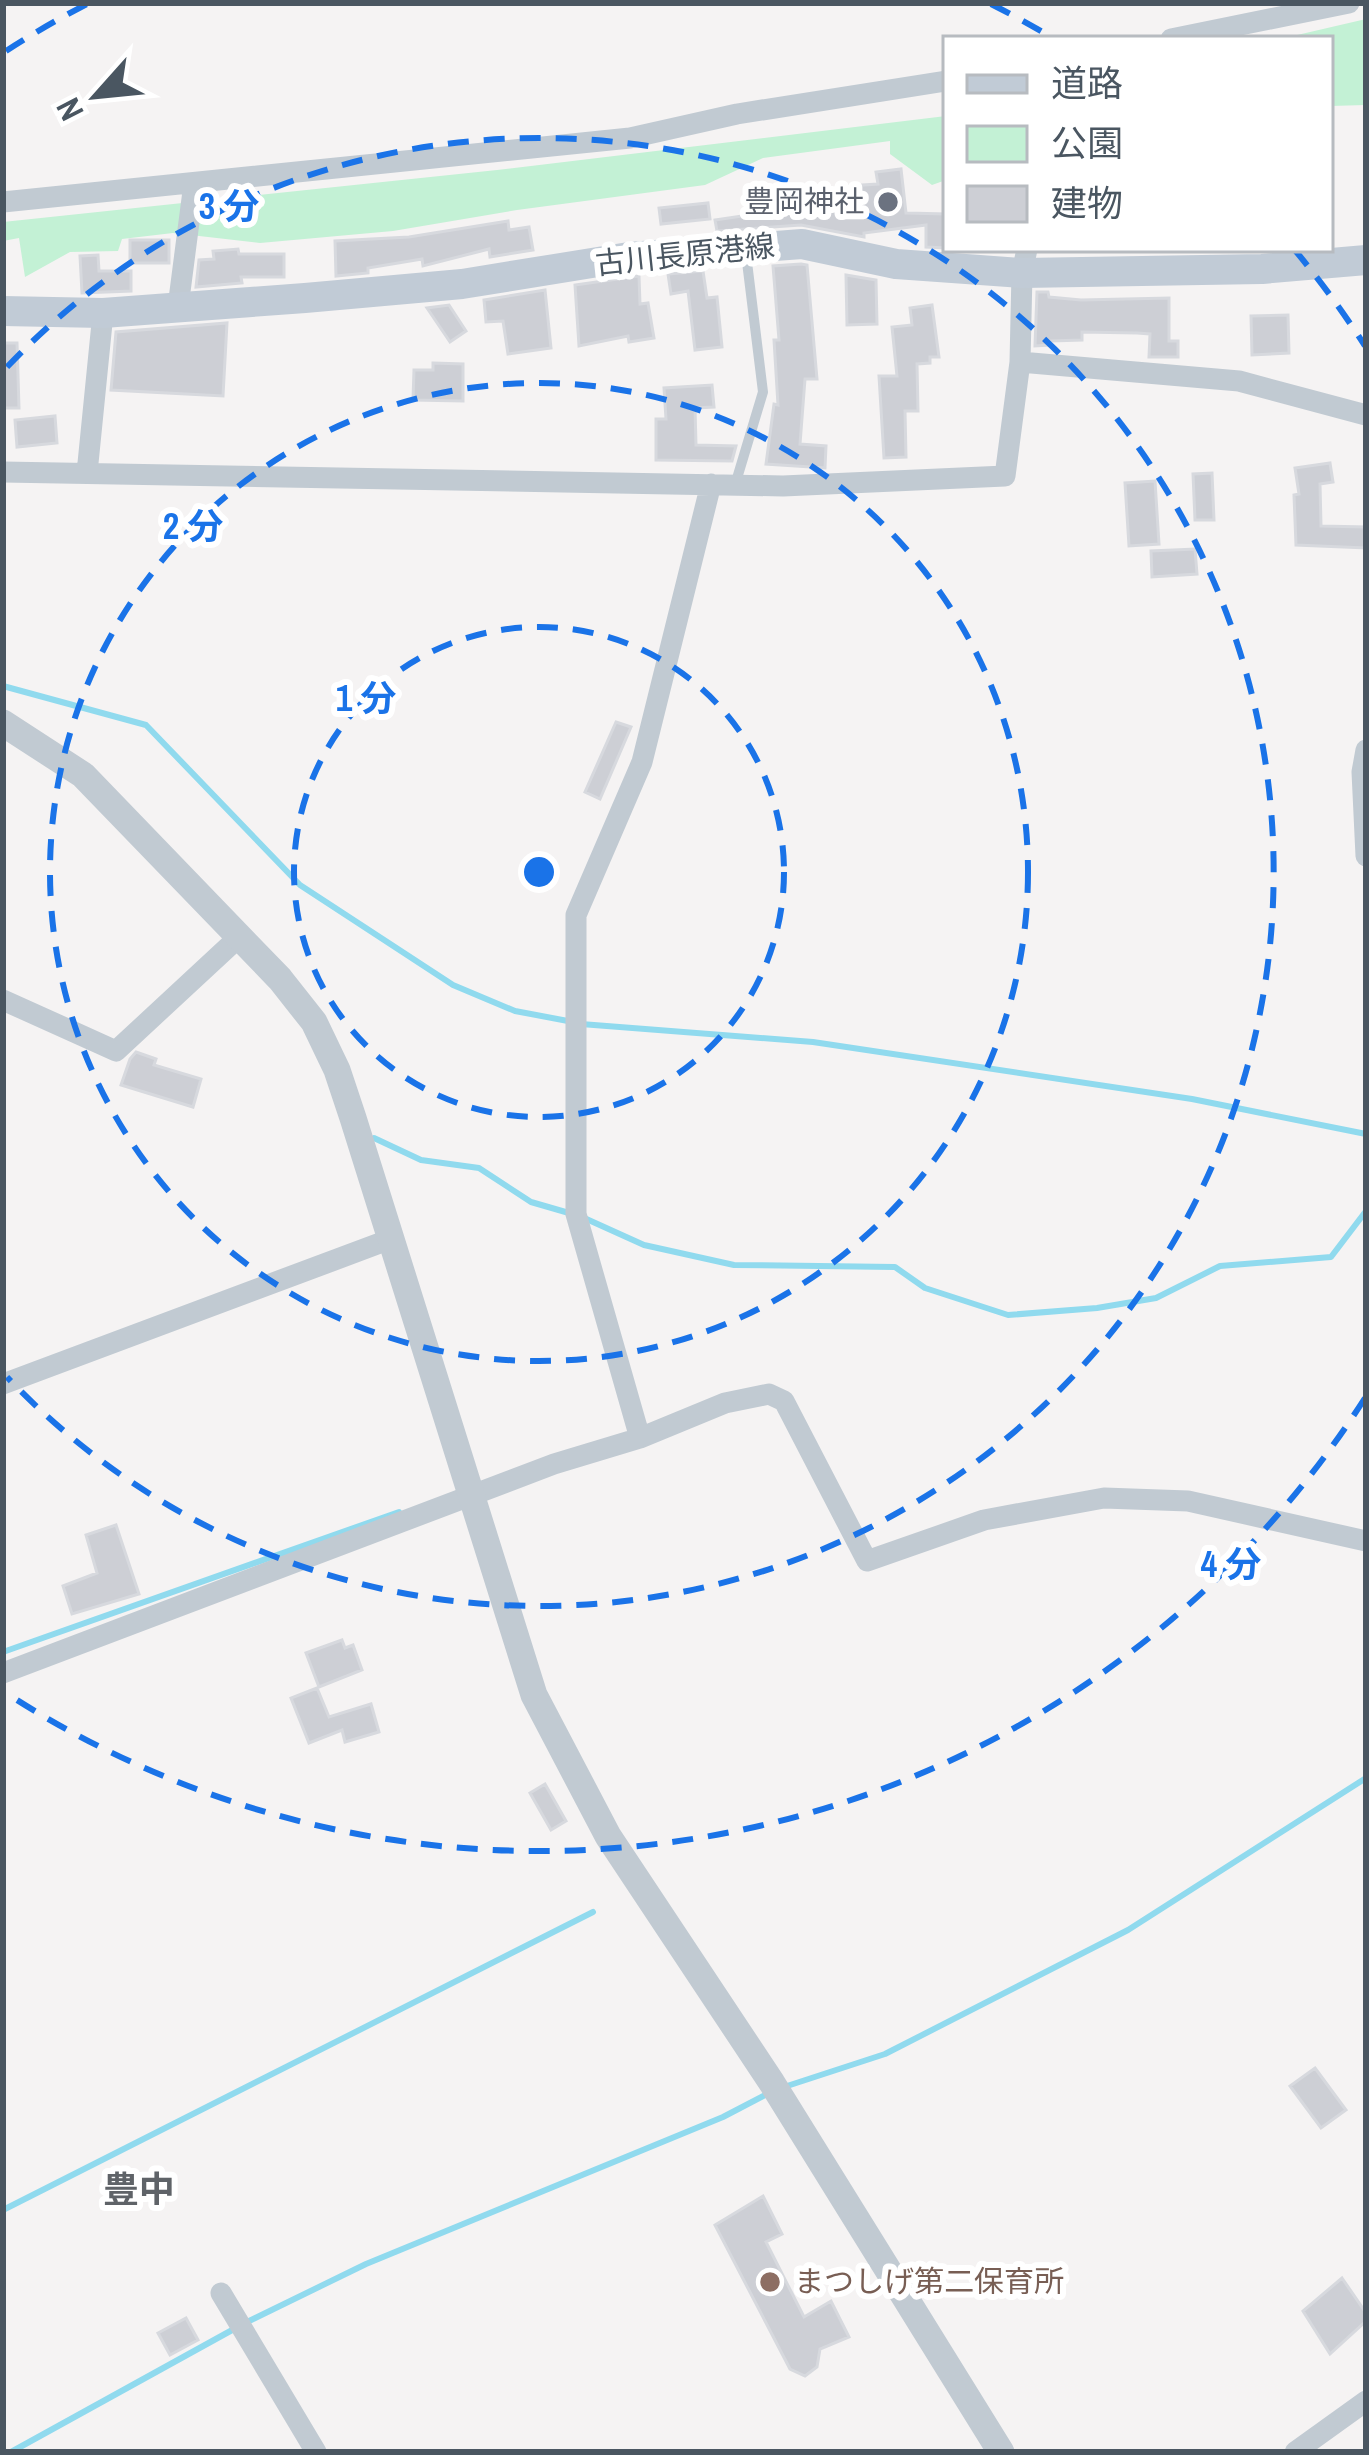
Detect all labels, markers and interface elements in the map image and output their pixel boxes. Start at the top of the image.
north arrow [36,36,156,156]
legend [943,36,1333,252]
text: 道路 [1051,59,1123,107]
text: N [45,91,93,128]
text: 公園 [1051,119,1123,167]
text: 建物 [1051,179,1123,227]
place label: 豊岡神社 [744,181,864,221]
text: 3 分 [199,182,259,230]
marker: 豊岡神社 [875,189,901,215]
street label: 古川長原港線 [593,225,776,283]
text: 2 分 [163,502,223,550]
text: 1 分 [336,674,396,722]
centre of rings [518,851,560,893]
text: 4 分 [1201,1540,1261,1588]
district label: 豊中 [103,2165,175,2213]
place label: まつしげ第二保育所 [794,2261,1064,2301]
marker: まつしげ第二保育所 [757,2269,783,2295]

